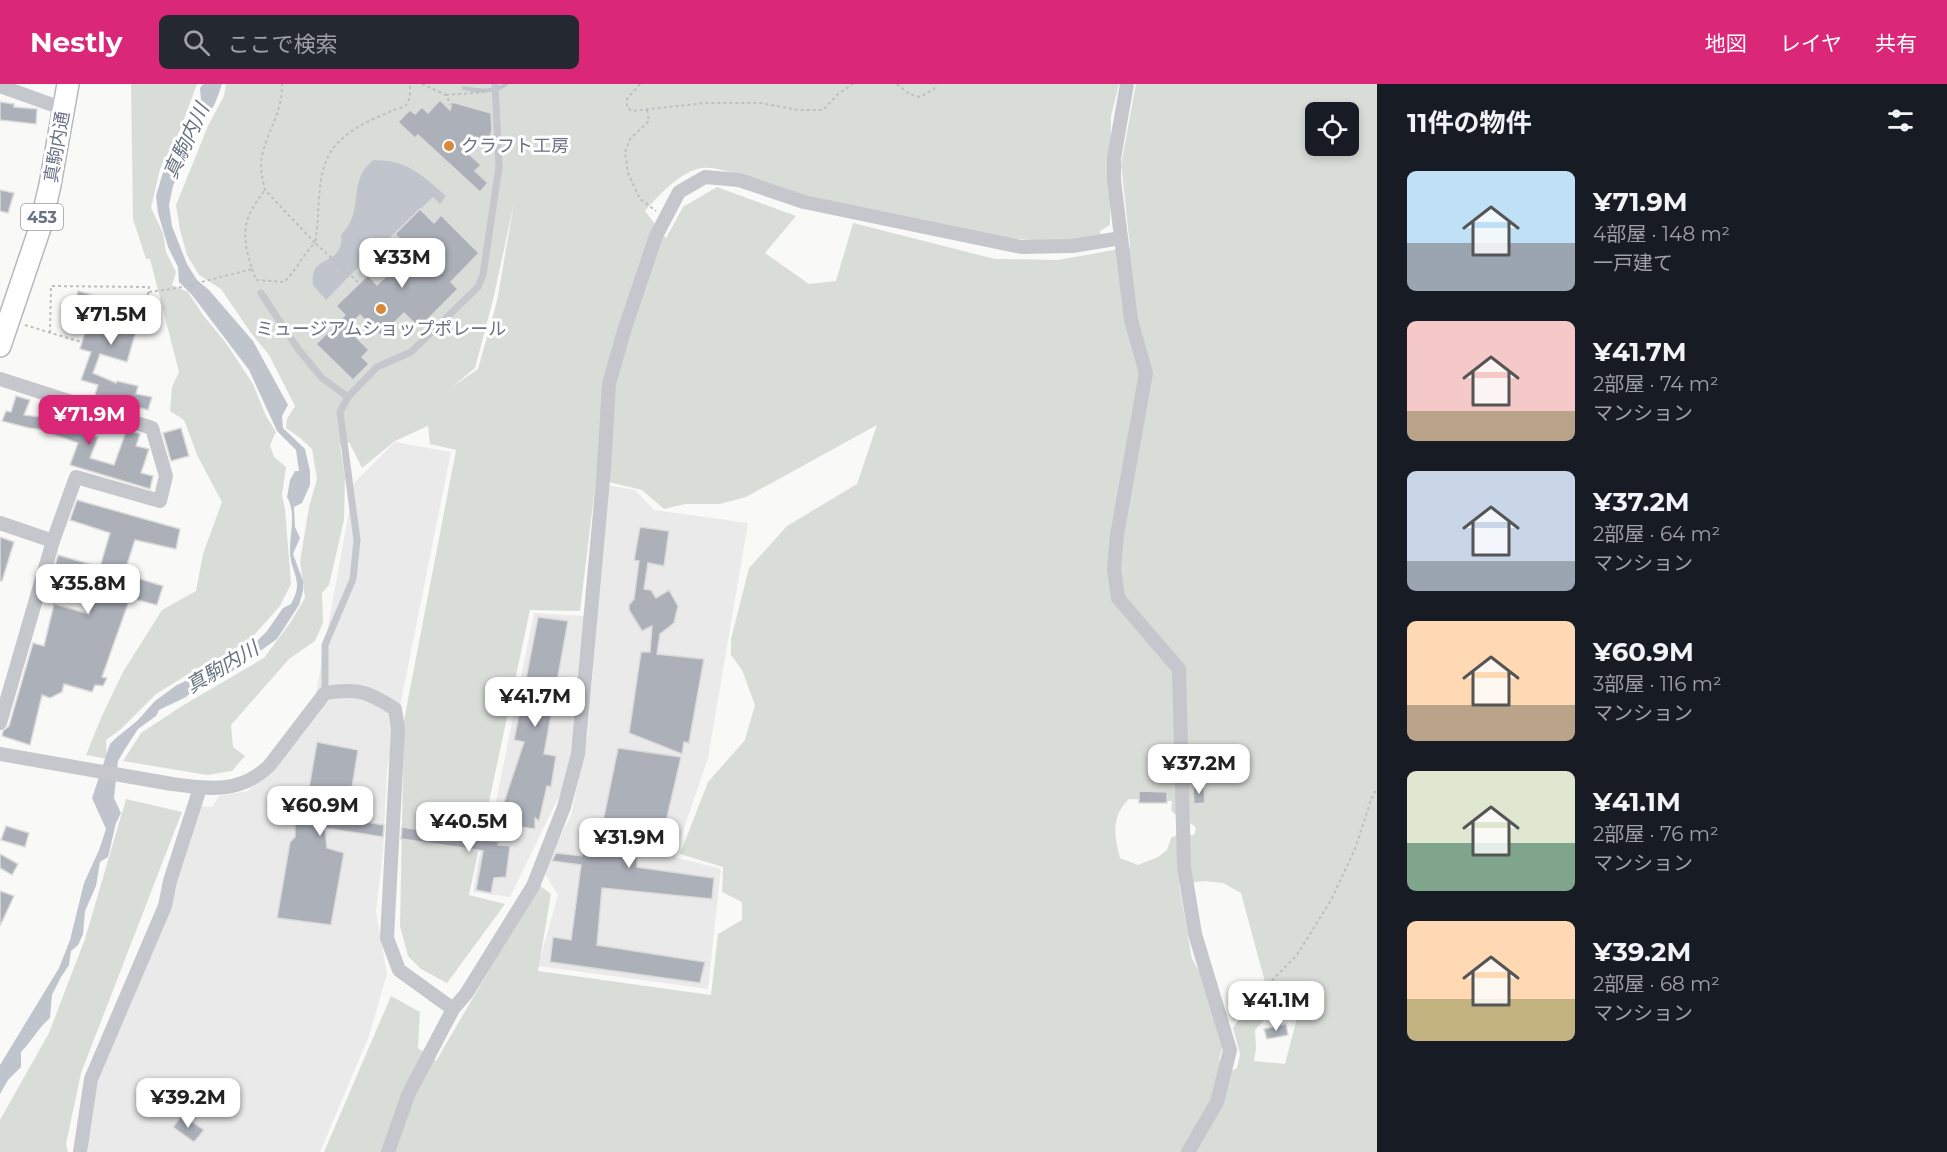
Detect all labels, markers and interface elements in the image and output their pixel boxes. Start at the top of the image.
search box [159,15,579,69]
text: Nestly [30,25,123,59]
icon: search [180,26,213,59]
text: ここで検索 [228,31,338,58]
text: 地図 [1705,31,1747,56]
text: レイヤ [1780,31,1842,56]
text: 共有 [1875,31,1917,56]
water label: 真駒内川 [158,98,215,182]
map controls [1305,102,1359,156]
button: locate [1305,102,1359,156]
icon: filters [1884,104,1917,137]
text: 11件の物件 [1407,107,1531,139]
street label: 真駒内通 [40,110,74,184]
place label: クラフト工房 [461,135,569,157]
marker: クラフト工房 [442,139,456,153]
text: ¥71.9M [1593,186,1688,218]
icon: home [1455,195,1527,267]
road number: 453 [21,204,63,230]
text: 4部屋 · 148 m² [1593,222,1730,246]
pin: ¥33M [366,238,438,289]
text: ¥33M [373,245,431,269]
text: 一戸建て [1593,251,1673,275]
pin: ¥71.5M [62,295,160,346]
text: ¥71.5M [75,302,147,326]
marker: ミュージアムショップポレール [374,302,388,316]
place label: ミュージアムショップポレール [256,318,506,340]
text: ¥41.7M [1593,336,1687,368]
icon: home [1455,345,1527,417]
text: 2部屋 · 74 m² [1593,372,1719,396]
pin: ¥71.9M [40,395,138,446]
text: マンション [1593,401,1693,425]
text: ¥71.9M [53,402,125,426]
text: ¥37.2M [1593,486,1690,518]
icon: home [1455,495,1527,567]
text: 2部屋 · 64 m² [1593,522,1720,546]
text: マンション [1593,551,1693,575]
pin: ¥35.8M [39,564,137,615]
text: ¥35.8M [50,571,126,595]
water label: 真駒内川 [182,635,264,698]
text: ¥60.9M [1593,636,1694,668]
icon: home [1455,645,1527,717]
text: 3部屋 · 116 m² [1593,672,1721,696]
pin: ¥41.7M [486,677,584,728]
text: ¥41.7M [499,684,571,708]
text: マンション [1593,701,1693,725]
pin: ¥37.2M [1150,744,1248,795]
text: ¥37.2M [1162,751,1236,775]
pin: ¥60.9M [271,786,369,837]
text: ¥41.1M [1593,786,1681,818]
text: ¥60.9M [281,793,359,817]
icon: home [1455,795,1527,867]
pin: ¥40.5M [420,802,518,853]
text: ¥40.5M [430,809,508,833]
pin: ¥31.9M [580,818,678,869]
text: 2部屋 · 76 m² [1593,822,1719,846]
text: ¥31.9M [593,825,665,849]
text: マンション [1593,851,1693,875]
text: ¥39.2M [1593,936,1691,968]
icon: home [1455,945,1527,1017]
text: 2部屋 · 68 m² [1593,972,1720,996]
pin: ¥41.1M [1227,981,1325,1032]
text: ¥41.1M [1242,988,1310,1012]
text: マンション [1593,1001,1693,1025]
pin: ¥39.2M [139,1078,237,1129]
text: ¥39.2M [150,1085,226,1109]

